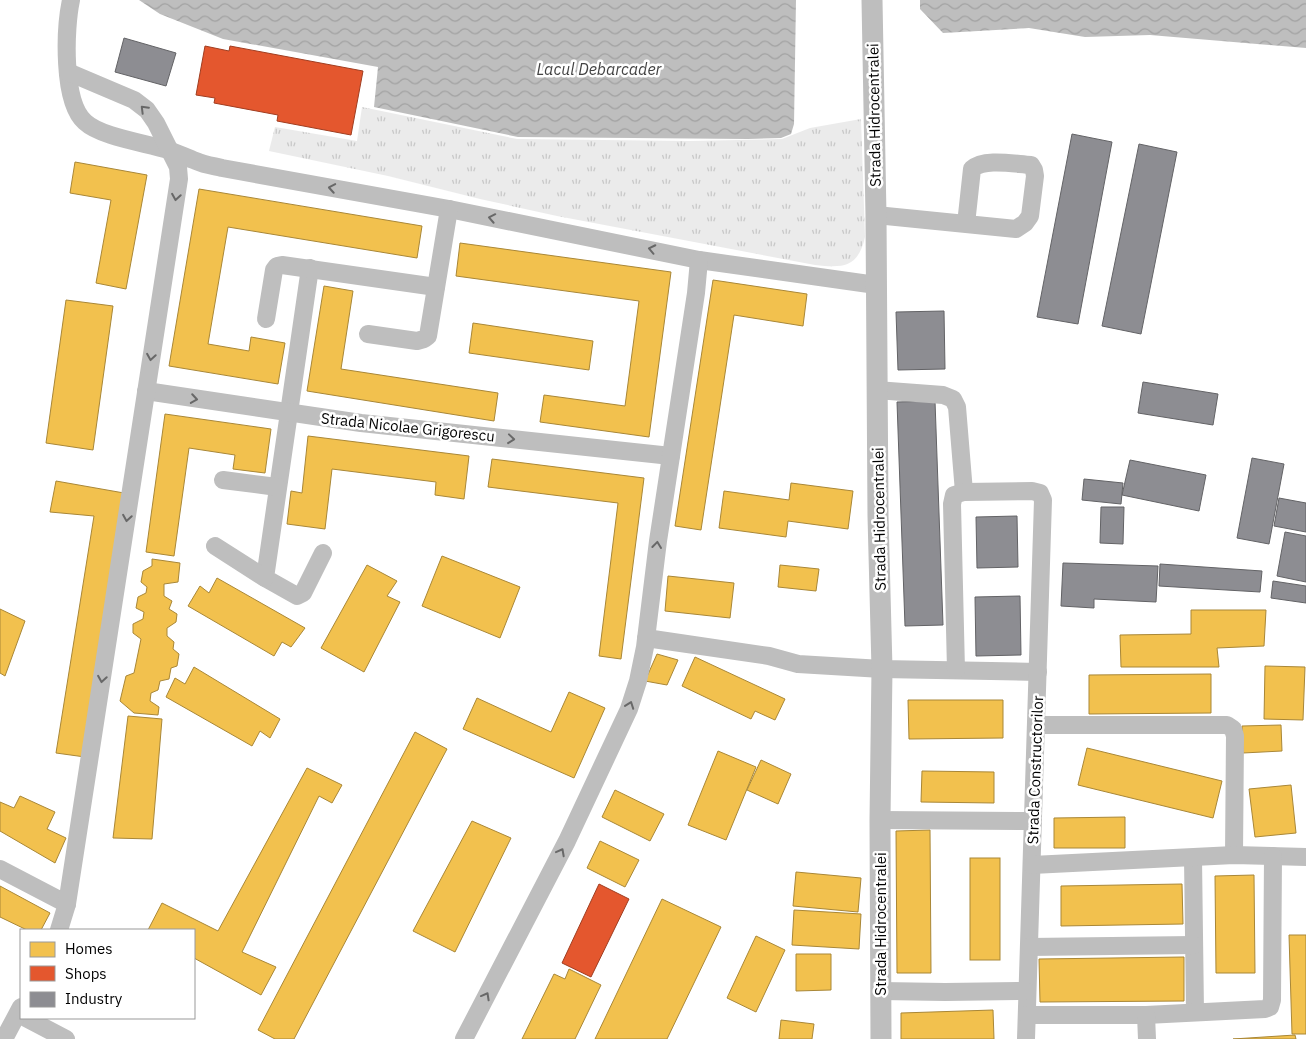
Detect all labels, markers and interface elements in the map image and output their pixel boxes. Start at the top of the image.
street label: Strada Hidrocentralei [863,43,885,187]
water label: Lacul Debarcader [537,59,663,79]
one-way arrow [141,106,150,115]
one-way arrow [328,184,337,194]
one-way arrow [172,192,182,201]
one-way arrow [488,214,497,224]
one-way arrow [647,245,656,255]
one-way arrow [146,354,157,362]
one-way arrow [190,393,198,403]
street label: Strada Nicolae Grigorescu [320,408,496,446]
one-way arrow [508,433,516,444]
street label: Strada Hidrocentralei [868,447,890,591]
one-way arrow [123,514,133,522]
one-way arrow [651,541,662,549]
one-way arrow [98,674,108,683]
street label: Strada Constructorilor [1023,695,1047,845]
one-way arrow [624,701,634,709]
one-way arrow [555,848,565,857]
street label: Strada Hidrocentralei [871,852,890,996]
legend [20,929,195,1019]
text: Homes [65,939,113,958]
text: Shops [65,964,107,983]
text: Industry [65,989,123,1008]
one-way arrow [480,992,490,1001]

